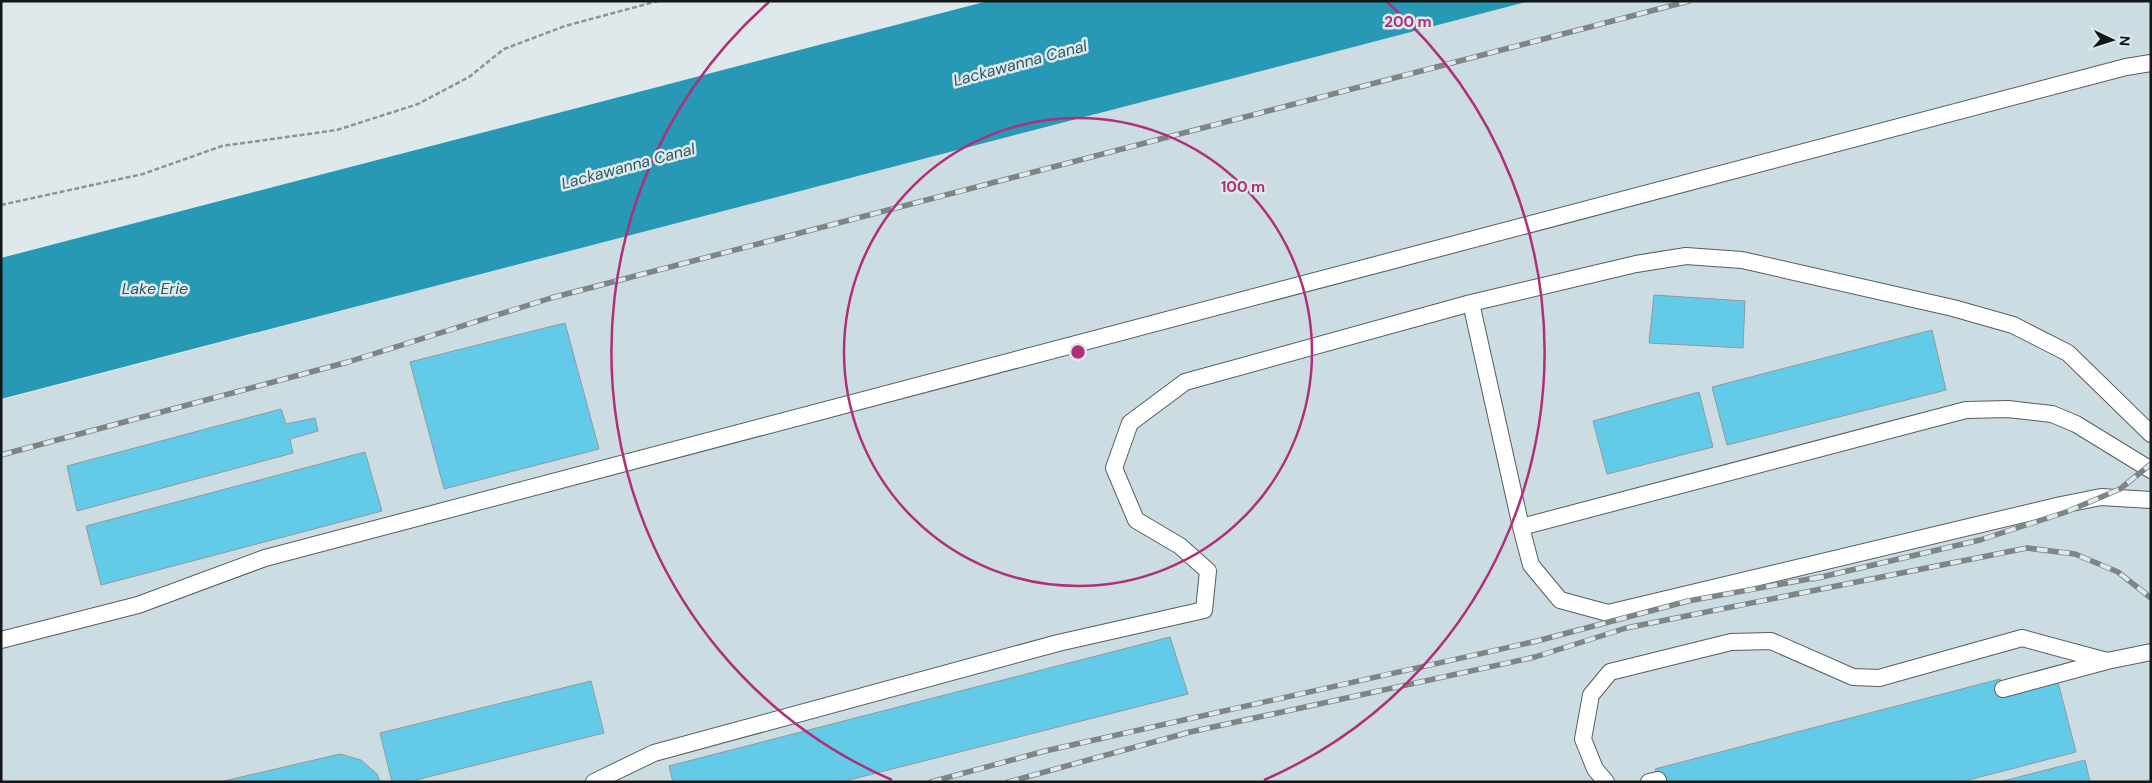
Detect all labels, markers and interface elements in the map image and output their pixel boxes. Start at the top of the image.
text: 200 m [1384,12,1432,32]
north arrow [2087,15,2137,65]
water label: Lackawanna Canal [951,35,1090,91]
text: N [2116,35,2134,47]
water label: Lackawanna Canal [559,138,698,194]
text: 100 m [1221,177,1265,197]
water label: Lake Erie [122,278,188,299]
centre of rings [1069,343,1087,361]

